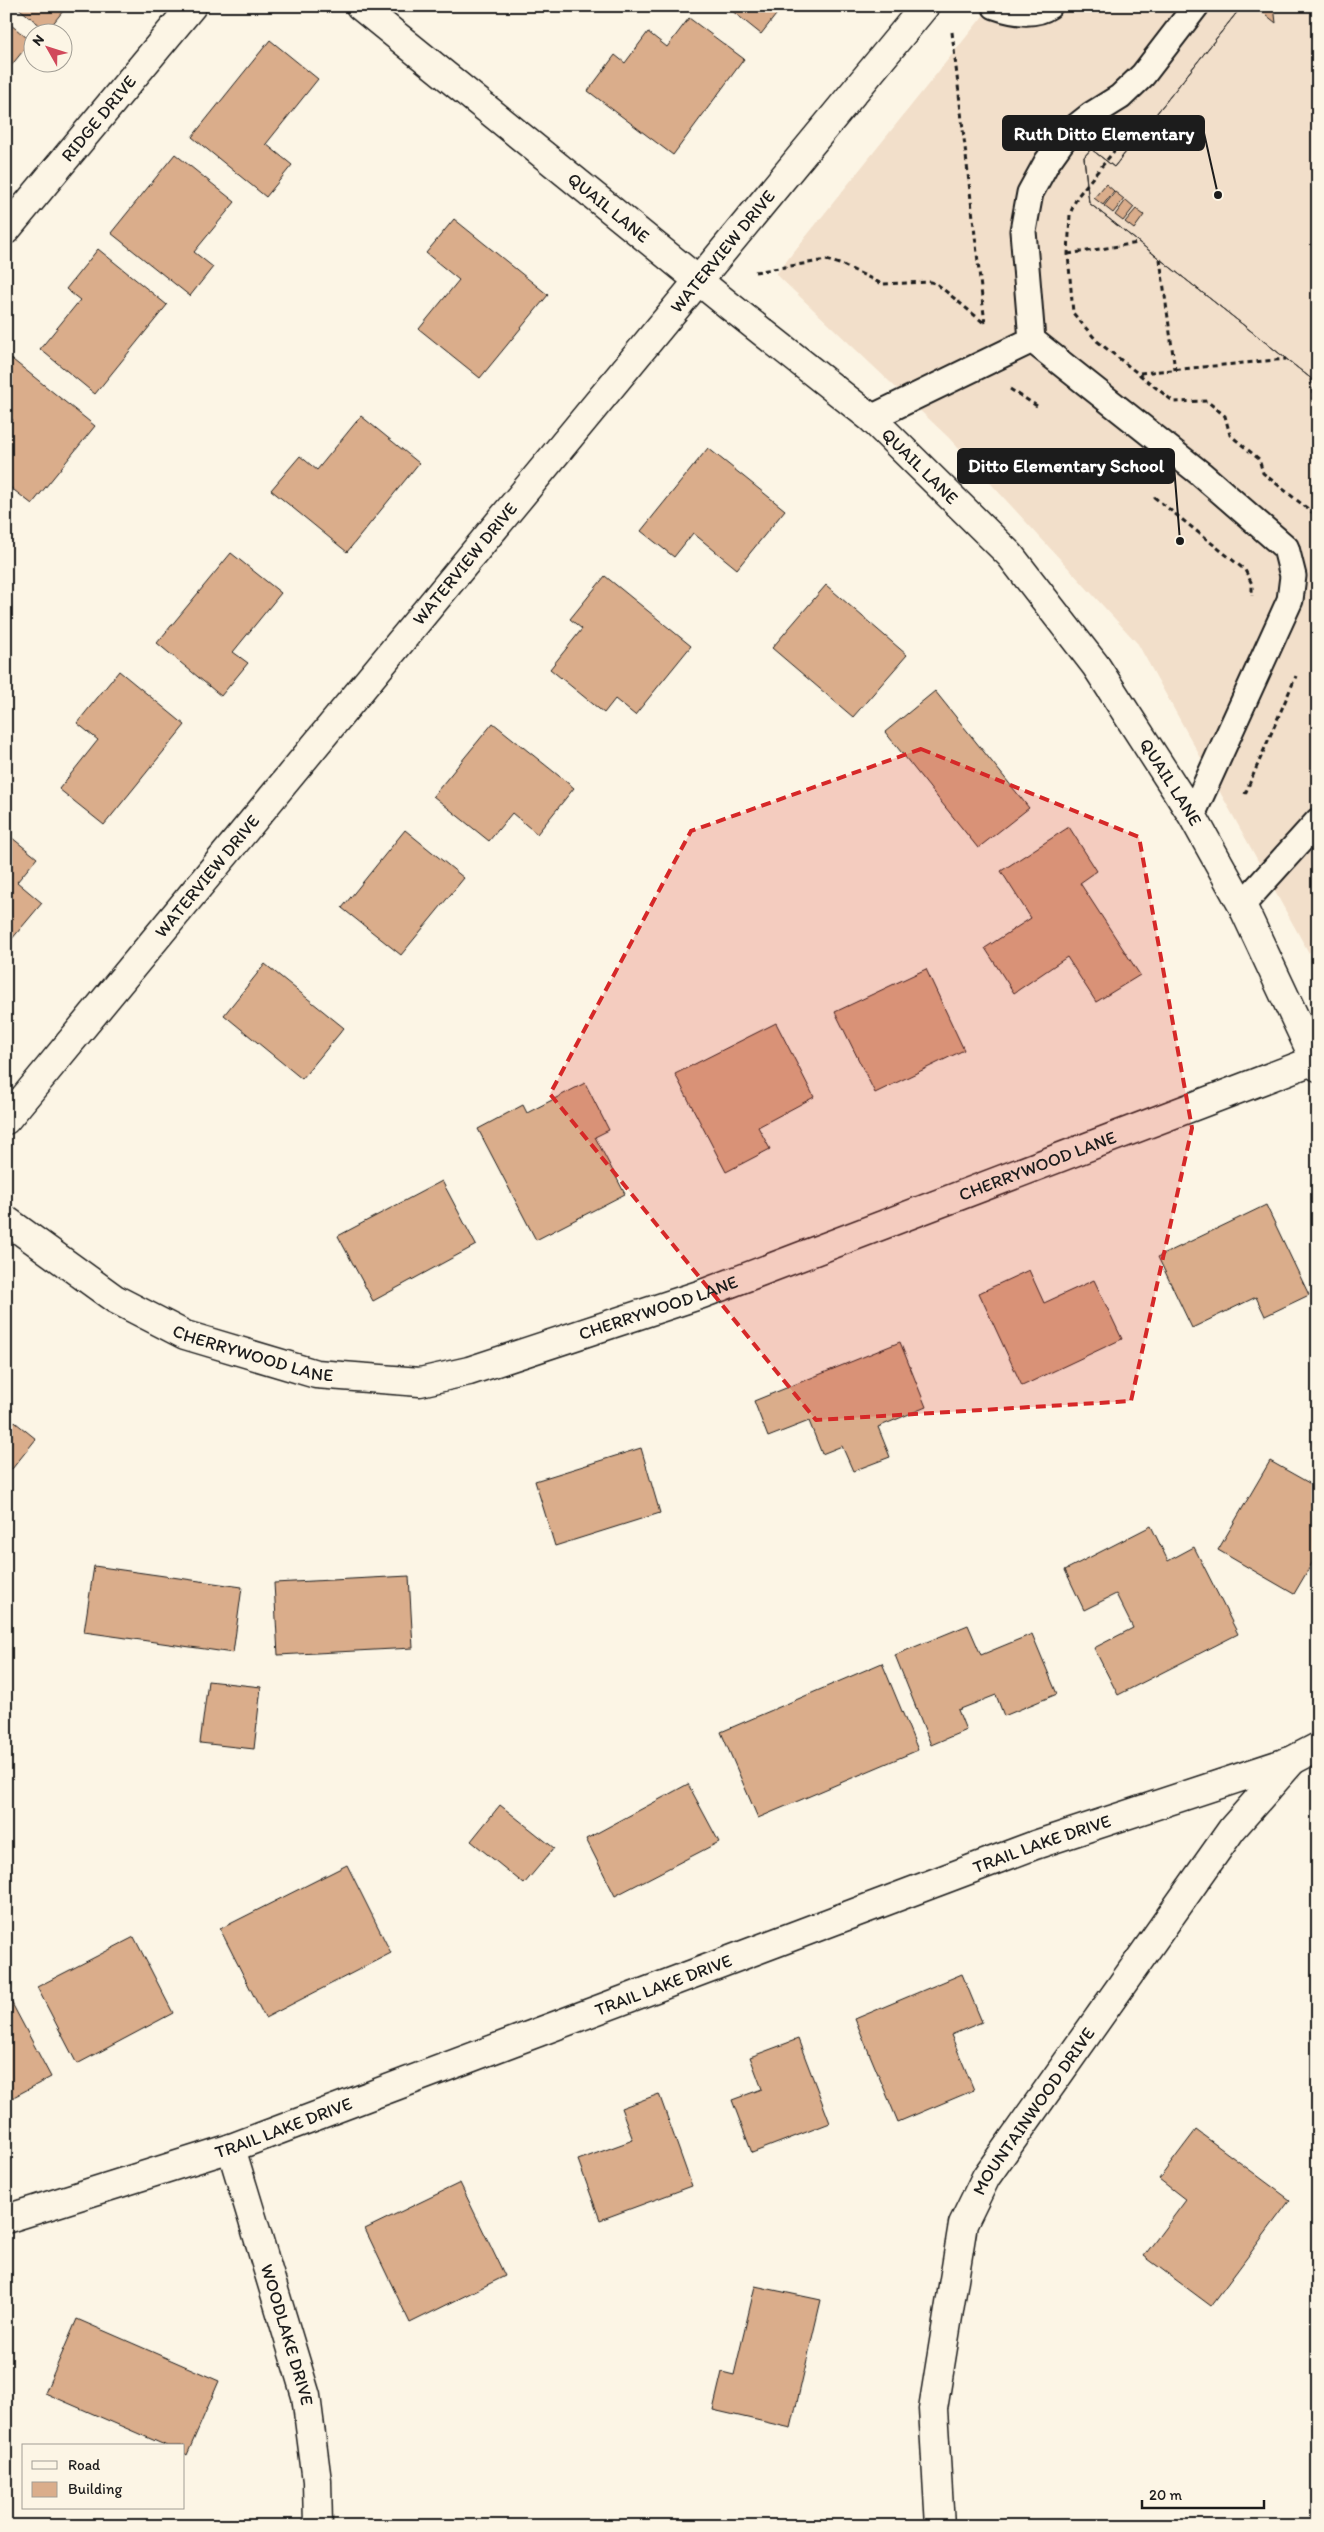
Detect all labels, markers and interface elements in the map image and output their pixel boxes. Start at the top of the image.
north arrow [22,22,72,72]
text: N [29,31,48,49]
street label: RIDGE DRIVE [56,71,141,166]
callout: Ruth Ditto Elementary [1003,116,1204,150]
text: Ruth Ditto Elementary [1014,122,1195,145]
street label: QUAIL LANE [563,168,654,247]
street label: WATERVIEW DRIVE [665,185,780,317]
street label: QUAIL LANE [877,423,963,509]
callout: Ditto Elementary School [958,449,1174,483]
text: Ditto Elementary School [968,454,1165,477]
street label: WATERVIEW DRIVE [408,498,522,630]
street label: QUAIL LANE [1135,734,1207,829]
street label: WATERVIEW DRIVE [150,810,264,942]
street label: CHERRYWOOD LANE [956,1126,1119,1206]
street label: CHERRYWOOD LANE [576,1270,741,1345]
street label: CHERRYWOOD LANE [169,1319,334,1386]
street label: TRAIL LAKE DRIVE [970,1810,1114,1878]
street label: TRAIL LAKE DRIVE [592,1949,735,2021]
street label: MOUNTAINWOOD DRIVE [968,2023,1099,2199]
street label: TRAIL LAKE DRIVE [212,2092,355,2163]
street label: WOODLAKE DRIVE [256,2261,318,2407]
legend [22,2444,185,2510]
text: Road [68,2456,101,2474]
scale bar [1142,2477,1264,2509]
text: Building [68,2480,122,2498]
text: 20 m [1149,2486,1183,2504]

